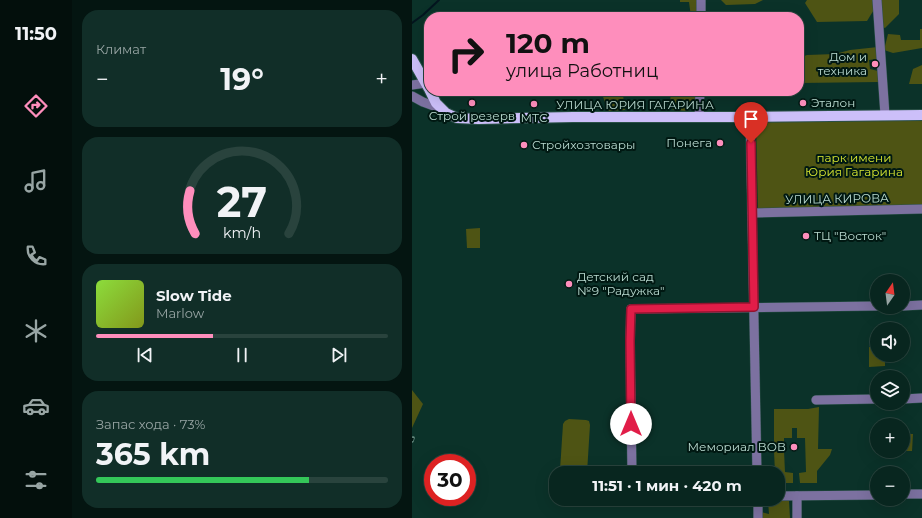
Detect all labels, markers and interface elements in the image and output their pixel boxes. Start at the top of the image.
text: 11:50 [15,23,57,45]
text: 120 m [506,26,590,60]
icon: right [440,28,492,80]
text: Климат [96,41,146,57]
place label: Дом и техника [818,49,867,78]
marker: Дом и техника [870,59,880,69]
text: улица Работниц [506,60,658,82]
text: 19° [220,61,264,98]
text: − [96,66,109,93]
text: + [375,66,388,93]
icon: directions [22,92,50,120]
place label: Эталон [811,95,855,110]
street label: УЛИЦА ЮРИЯ ГАГАРИНА [556,97,714,112]
marker: Строй резерв [467,98,477,108]
marker: Эталон [798,98,808,108]
marker: МТС [529,99,539,109]
pin [734,102,768,143]
place label: Строй резерв [429,108,515,123]
icon: arrive [740,108,762,130]
place label: МТС [520,110,548,125]
place label: Понега [666,135,712,150]
place label: Стройхозтовары [532,137,635,152]
marker: Понега [715,138,725,148]
marker: Стройхозтовары [519,140,529,150]
park label: парк имени Юрия Гагарина [805,150,903,179]
icon: music [22,167,50,195]
text: 27 [217,176,267,226]
street label: УЛИЦА КИРОВА [785,190,889,207]
text: km/h [223,223,261,241]
place label: ТЦ "Восток" [814,228,886,243]
marker: ТЦ "Восток" [801,231,811,241]
icon: phone [22,242,50,270]
place label: Детский cад №9 "Радужка" [577,269,665,298]
north arrow [870,274,910,314]
map controls [870,274,910,506]
marker: Детский cад №9 "Радужка" [564,279,574,289]
text: Slow Tide [156,286,232,305]
text: Marlow [156,305,204,321]
icon: climate [22,317,50,345]
button: sound [870,322,910,362]
icon: previous [134,344,156,366]
icon: pause [231,344,253,366]
icon: next [328,344,350,366]
button: layers [870,370,910,410]
icon: car [22,392,50,420]
position arrow [610,403,652,445]
text: Запас хода · 73% [96,416,205,432]
button: + [870,418,910,458]
text: 365 km [96,436,210,473]
place label: Мемориал ВОВ [688,439,786,454]
marker: Мемориал ВОВ [789,442,799,452]
speed limit sign: 30 [424,454,476,506]
icon: filters [22,466,50,494]
button: − [870,466,910,506]
text: 11:51 · 1 мин · 420 m [592,476,742,495]

